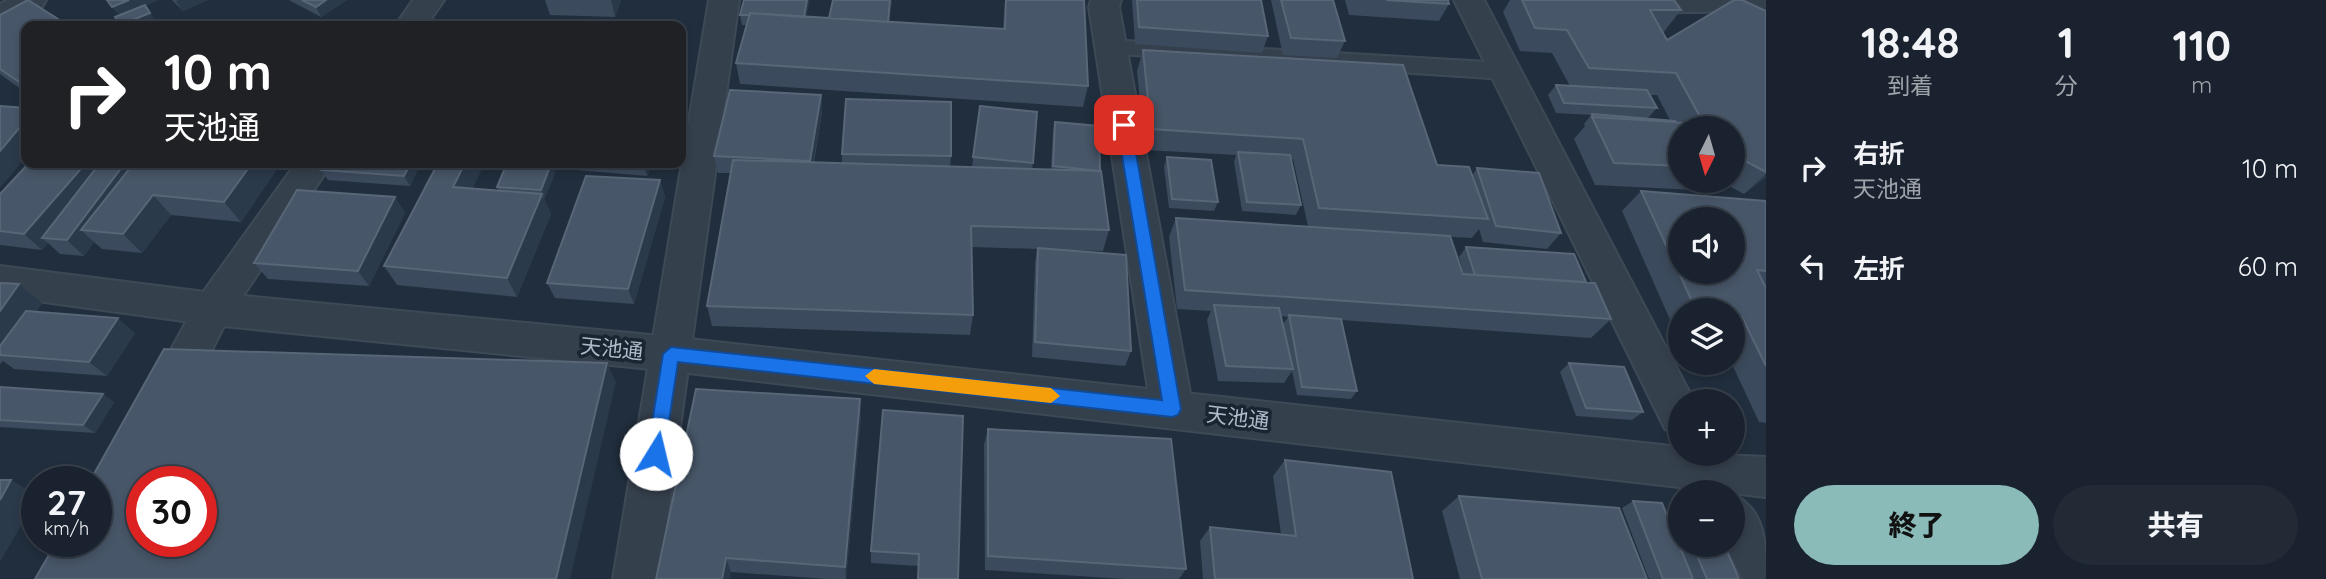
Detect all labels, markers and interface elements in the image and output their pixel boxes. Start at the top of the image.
text: 18:48 [1861,16,1960,69]
text: 1 [2058,16,2074,69]
text: 110 [2173,19,2231,72]
text: 10 m [164,41,272,102]
icon: right [49,49,140,140]
text: m [2191,70,2212,99]
text: 到着 [1887,71,1933,100]
text: 分 [2055,71,2078,100]
pin [1094,95,1154,155]
icon: arrive [1105,106,1143,144]
text: 天池通 [164,107,260,147]
north arrow [1668,116,1745,192]
map controls [1668,116,1745,557]
text: 右折 [1853,137,1905,170]
icon: right [1794,149,1832,187]
text: 10 m [2242,152,2298,185]
text: 天池通 [1853,174,1922,203]
button: sound [1668,207,1745,284]
icon: left [1794,247,1832,285]
text: 60 m [2238,250,2298,283]
text: 左折 [1853,252,1905,285]
button: layers [1668,298,1745,375]
street label: 天池通 [579,332,645,364]
button: + [1668,389,1745,466]
street label: 天池通 [1205,400,1271,434]
position arrow [619,417,693,491]
speed limit sign: 30 [126,466,217,557]
text: 27 [47,480,86,524]
button: − [1668,480,1745,557]
button: 終了 [1794,485,2039,565]
button: 共有 [2053,485,2298,565]
text: km/h [44,517,89,540]

